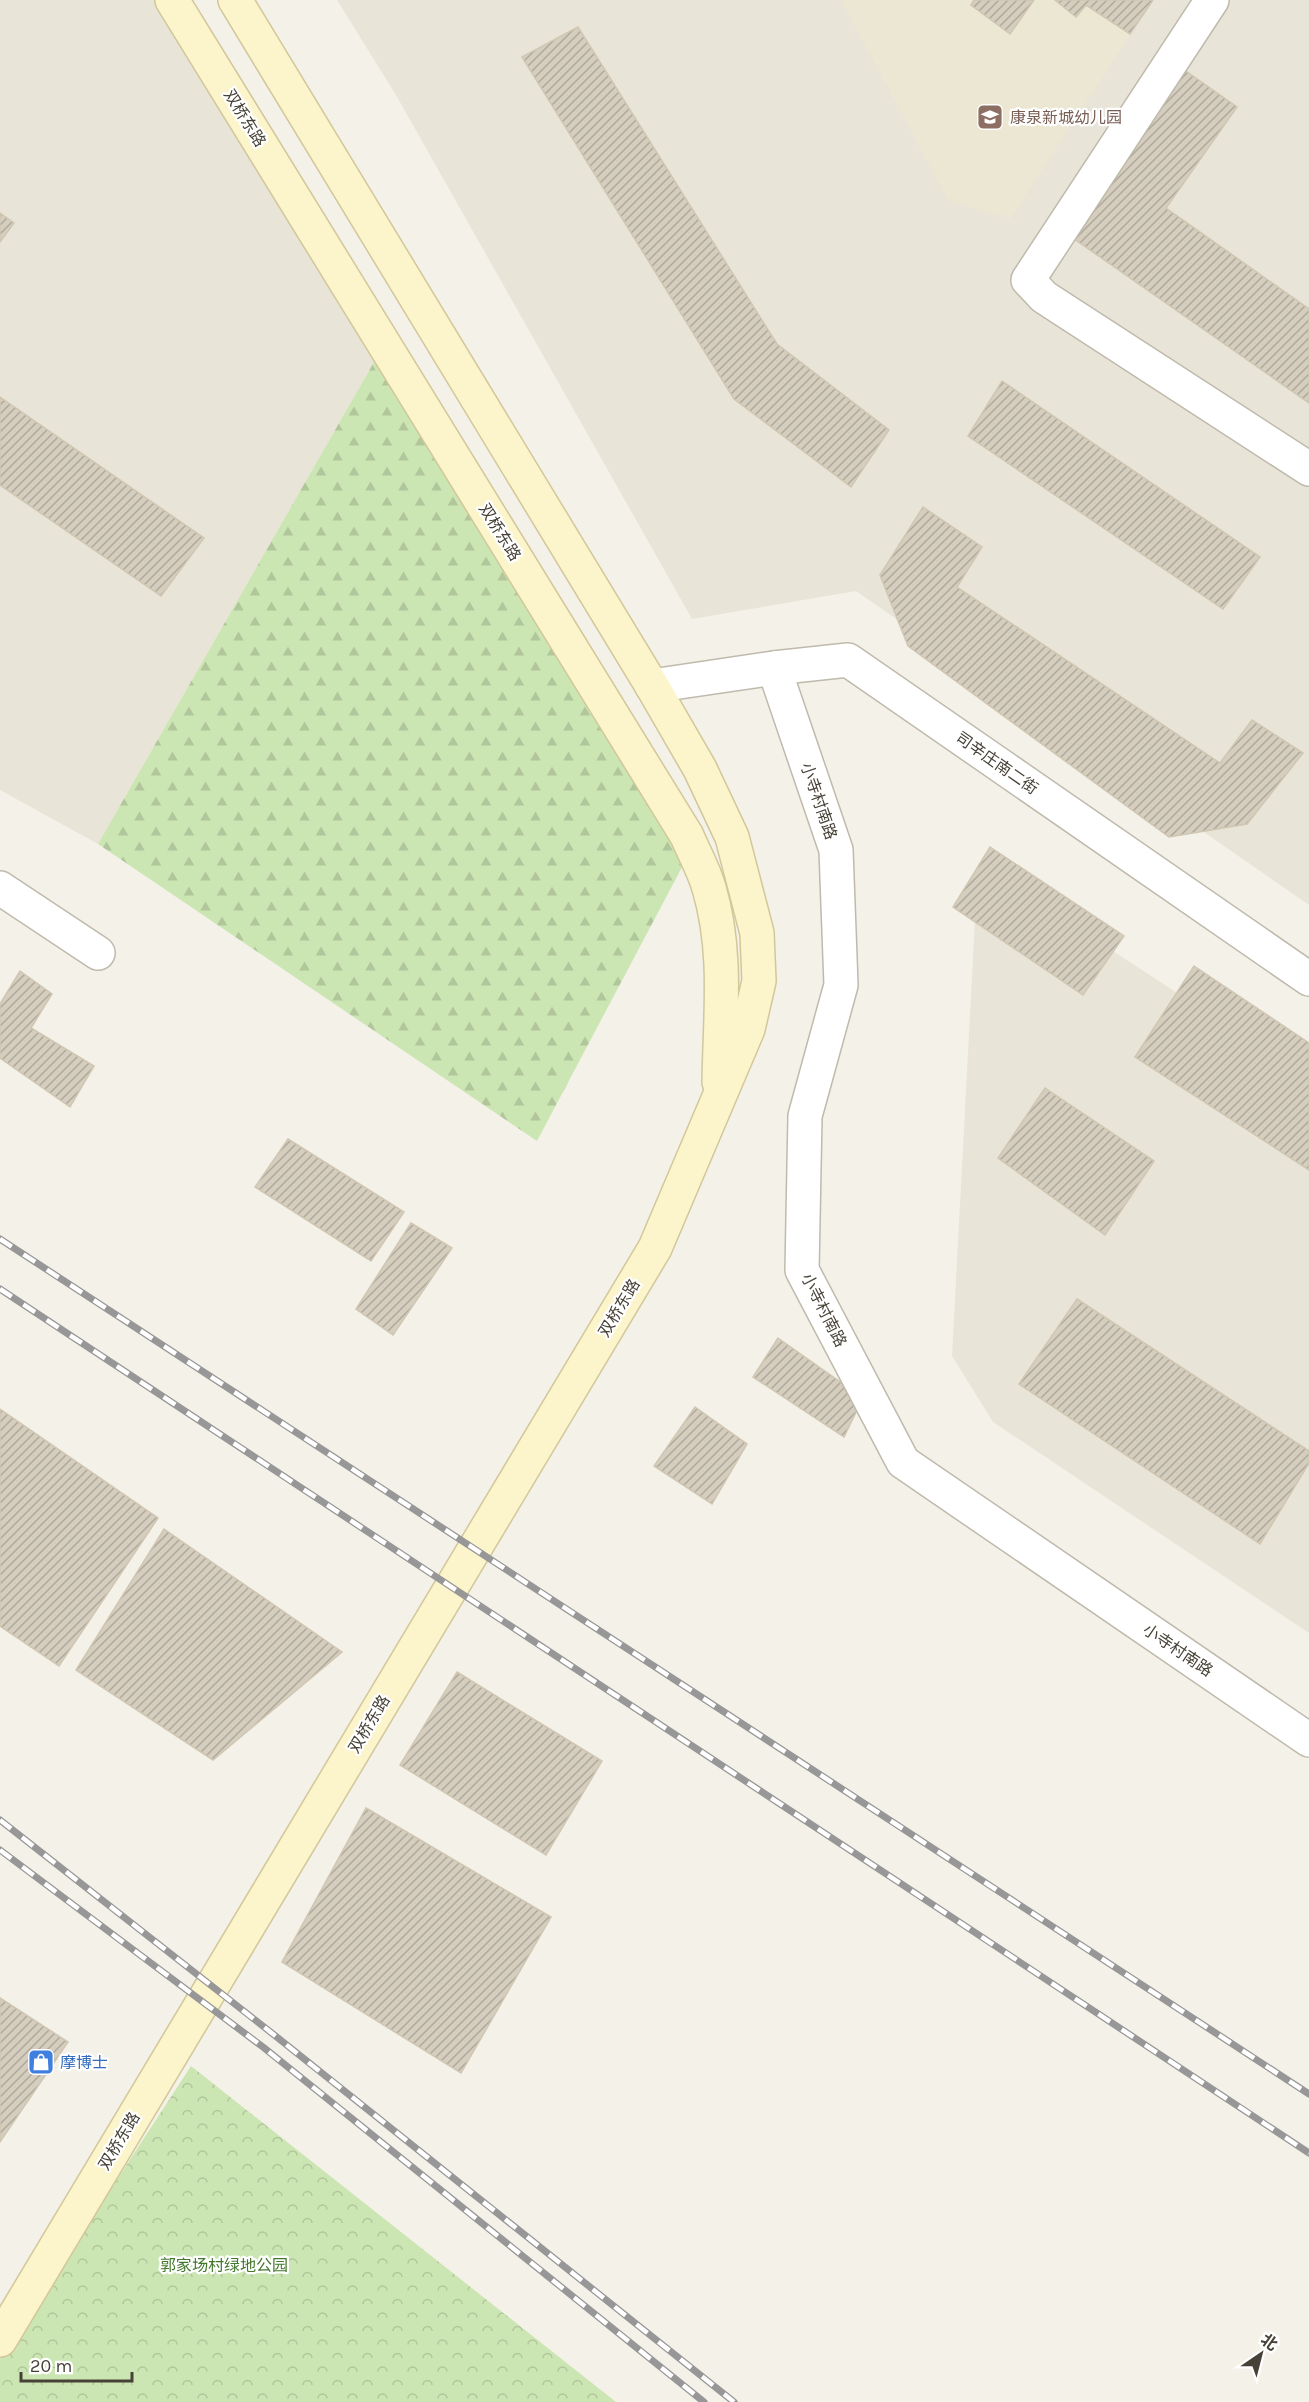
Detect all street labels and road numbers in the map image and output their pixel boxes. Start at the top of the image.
street label: 双桥东路 [220,86,270,150]
street label: 双桥东路 [475,500,525,564]
street label: 司辛庄南二街 [952,728,1042,798]
street label: 小寺村南路 [797,760,841,842]
street label: 小寺村南路 [797,1270,851,1350]
street label: 双桥东路 [594,1276,644,1340]
street label: 小寺村南路 [1140,1620,1216,1680]
street label: 双桥东路 [344,1692,394,1756]
street label: 双桥东路 [94,2109,144,2173]

